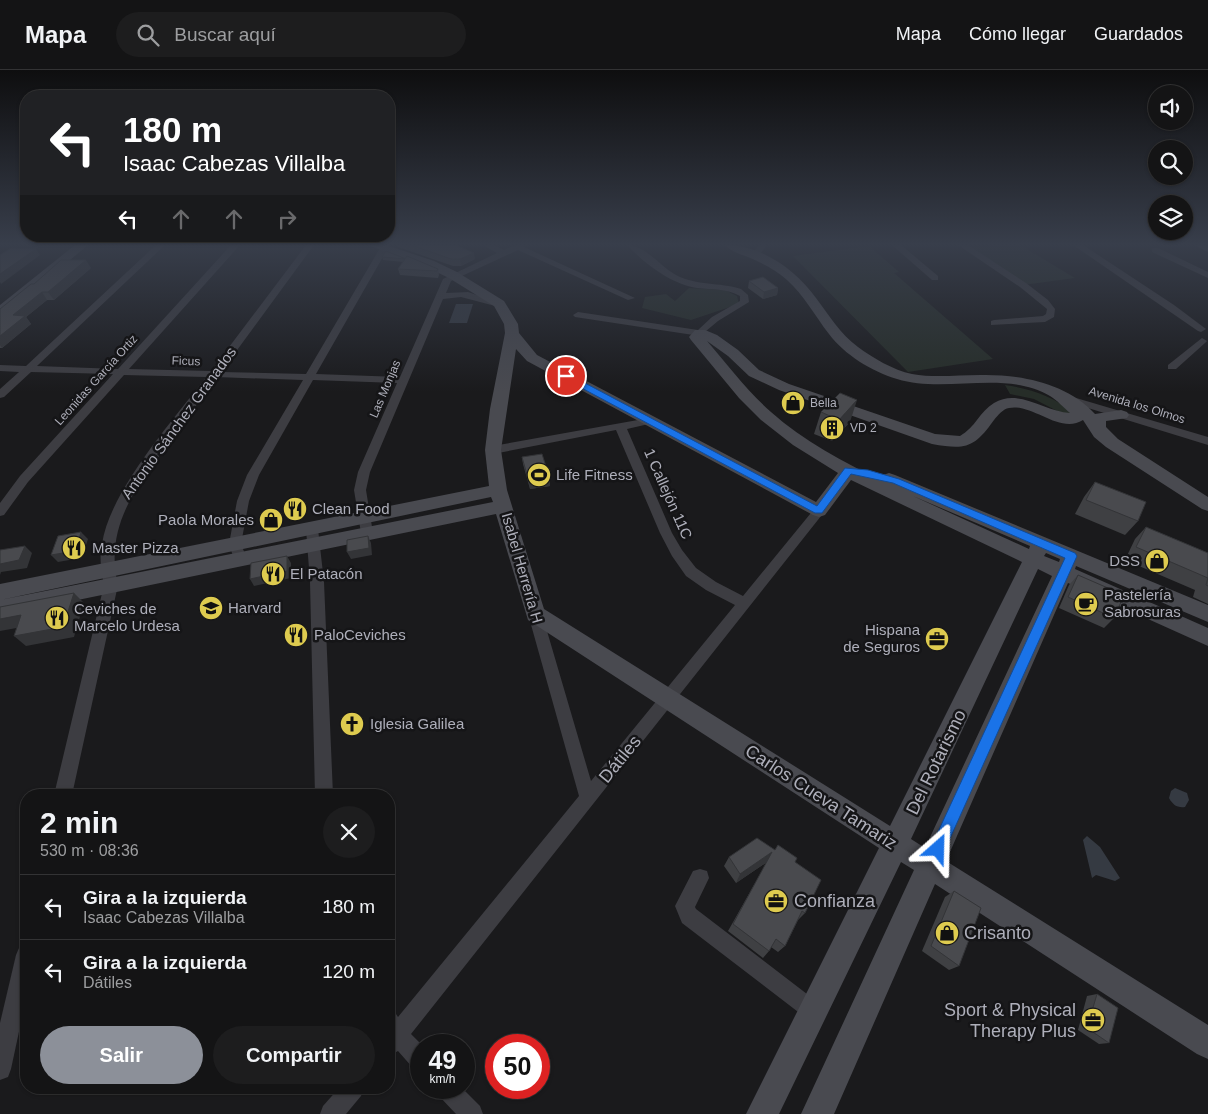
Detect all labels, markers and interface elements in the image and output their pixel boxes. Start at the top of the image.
search box [116,12,466,57]
text: Mapa [25,21,86,48]
icon: search [134,21,162,49]
text: Buscar aquí [174,24,276,45]
text: Mapa [896,24,941,44]
text: Cómo llegar [969,24,1066,44]
text: Guardados [1094,24,1183,44]
map controls [1148,85,1193,240]
button: sound [1148,85,1193,130]
icon: left [40,110,105,175]
text: 180 m [123,110,222,149]
button: search [1148,140,1193,185]
text: Isaac Cabezas Villalba [123,151,345,176]
button: layers [1148,195,1193,240]
icon: left [114,205,142,233]
icon: ahead [167,205,195,233]
icon: ahead [220,205,248,233]
icon: right [273,205,301,233]
street label: Leonidas García Ortiz [52,332,140,428]
street label: Antonio Sánchez Granados [118,343,239,502]
street label: Ficus [171,354,201,368]
pin [545,355,587,397]
street label: Las Monjas [367,358,403,420]
icon: arrive [552,362,580,390]
street label: Avenida los Olmos [1087,384,1187,426]
shop icon: Bella [780,390,806,416]
place label: Bella [810,396,837,410]
building icon: VD 2 [819,415,845,441]
place label: VD 2 [850,421,877,435]
street label: 1 Callejón 11C [641,446,696,542]
sports icon: Life Fitness [526,462,552,488]
place label: Life Fitness [556,466,633,483]
restaurant icon: Clean Food [282,496,308,522]
place label: Clean Food [312,500,390,517]
shop icon: Paola Morales [258,507,284,533]
place label: Paola Morales [158,511,254,528]
street label: Isabel Herrería H [499,511,546,625]
restaurant icon: Master Pizza [61,535,87,561]
place label: Master Pizza [92,539,179,556]
shop icon: DSS [1144,548,1170,574]
place label: DSS [1109,552,1140,569]
restaurant icon: El Patacón [260,561,286,587]
place label: El Patacón [290,565,363,582]
place label: Pastelería Sabrosuras [1104,586,1181,620]
cafe icon: Pastelería Sabrosuras [1073,591,1099,617]
school or university icon: Harvard [198,595,224,621]
place label: Harvard [228,599,281,616]
place label: Ceviches de Marcelo Urdesa [74,600,181,634]
restaurant icon: Ceviches de Marcelo Urdesa [44,605,70,631]
place label: Hispana de Seguros [843,621,921,655]
restaurant icon: PaloCeviches [283,622,309,648]
place label: PaloCeviches [314,626,406,643]
office icon: Hispana de Seguros [924,626,950,652]
street label: Del Rotarismo [902,706,970,818]
church icon: Iglesia Galilea [339,711,365,737]
place label: Iglesia Galilea [370,715,465,732]
street label: Dátiles [595,731,645,787]
street label: Carlos Cueva Tamariz [741,740,901,854]
text: 2 min [40,806,118,839]
button: close [323,806,375,858]
position arrow [911,822,963,874]
text: 530 m · 08:36 [40,842,139,859]
text: Gira a la izquierda [83,887,247,908]
office icon: Confianza [763,888,789,914]
place label: Confianza [794,891,876,911]
icon: left [40,893,68,921]
text: 180 m [322,896,375,917]
text: Isaac Cabezas Villalba [83,909,245,926]
shop icon: Crisanto [934,920,960,946]
place label: Crisanto [964,923,1031,943]
text: Gira a la izquierda [83,952,247,973]
icon: left [40,958,68,986]
text: 120 m [322,961,375,982]
text: Dátiles [83,974,132,991]
place label: Sport & Physical Therapy Plus [944,1000,1076,1041]
office icon: Sport & Physical Therapy Plus [1080,1007,1106,1033]
button: Salir [40,1026,203,1084]
button: Compartir [213,1026,375,1084]
speed limit sign: 50 [485,1034,550,1099]
text: 49 [429,1046,456,1074]
text: km/h [429,1072,456,1086]

